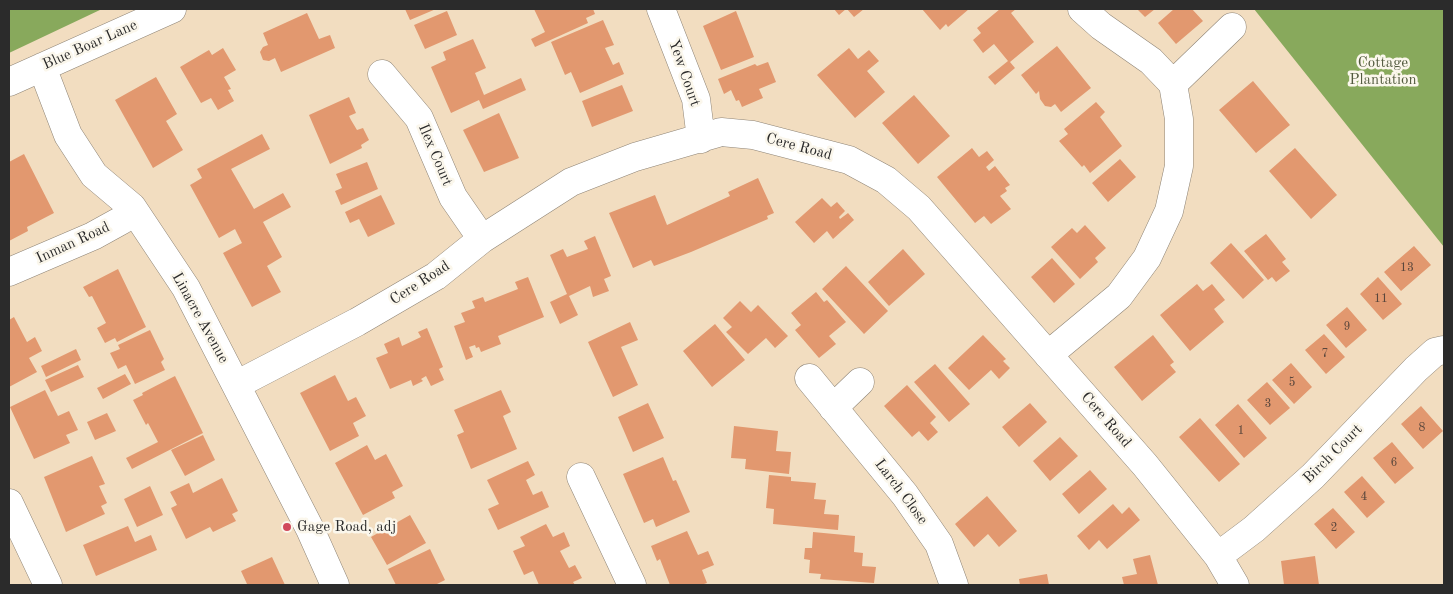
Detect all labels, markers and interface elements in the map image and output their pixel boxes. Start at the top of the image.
street label: Blue Boar Lane [40,16,140,74]
street label: Yew Court [664,37,704,109]
park label: Cottage Plantation [1349,54,1417,89]
street label: Ilex Court [414,121,456,189]
street label: Cere Road [764,130,834,164]
street label: Inman Road [33,218,113,268]
street label: Cere Road [387,257,453,309]
house number: 13 [1400,261,1414,275]
street label: Linacre Avenue [168,269,232,367]
house number: 11 [1374,292,1388,306]
house number: 9 [1344,320,1350,334]
house number: 7 [1322,347,1328,361]
house number: 5 [1289,376,1295,390]
street label: Cere Road [1077,389,1135,451]
house number: 3 [1265,397,1271,411]
street label: Birch Court [1300,421,1366,487]
house number: 8 [1419,421,1425,435]
house number: 1 [1238,424,1244,438]
street label: Larch Close [871,456,931,528]
house number: 6 [1391,456,1397,470]
house number: 4 [1361,490,1367,504]
place label: Gage Road, adj [297,518,396,536]
marker: Gage Road, adj [281,521,293,533]
house number: 2 [1331,521,1337,535]

